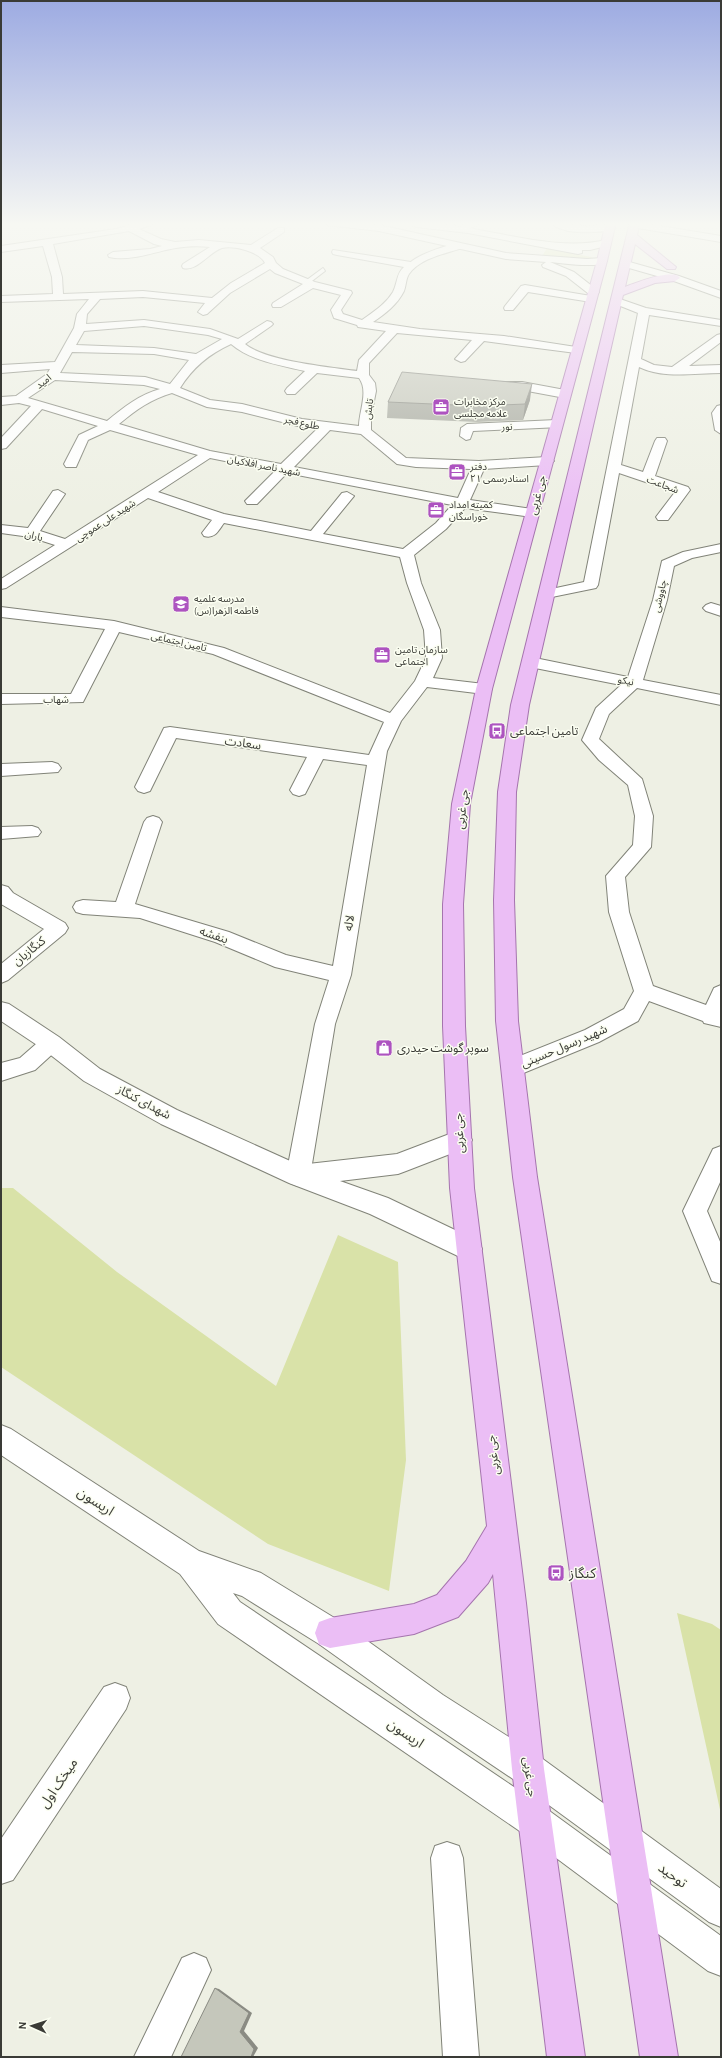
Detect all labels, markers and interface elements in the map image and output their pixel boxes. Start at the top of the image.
street label: امید [34,373,53,391]
office icon: مرکز مخابرات علامه مجلسی [431,397,451,417]
place label: مرکز مخابرات علامه مجلسی [454,397,507,419]
street label: تابش [363,398,375,420]
street label: طلوع فجر [282,414,321,434]
street label: نور [500,422,513,433]
street label: شهید ناصر افلاکیان [226,454,301,479]
office icon: دفتر اسنادرسمی ۲۱ [447,462,467,482]
place label: دفتر اسنادرسمی ۲۱ [469,462,529,485]
street label: جی غربی [526,474,549,516]
street label: شجاعت [645,474,680,496]
street label: شهید علی عموچی [74,498,138,545]
office icon: کمیته امداد خوراسگان [426,500,446,520]
place label: کمیته امداد خوراسگان [449,500,494,523]
street label: باران [23,529,44,544]
street label: چاووشی [651,579,670,614]
school or university icon: مدرسه علمیه فاطمه الزهرا(س) [171,594,191,614]
place label: مدرسه علمیه فاطمه الزهرا(س) [194,594,259,617]
street label: تامین اجتماعی [150,631,208,653]
office icon: سازمان تامین اجتماعی [372,645,392,665]
place label: سازمان تامین اجتماعی [395,645,448,667]
street label: نیکو [617,675,635,688]
street label: شهاب [43,695,69,705]
bus stop icon: تامین اجتماعی [487,721,507,741]
place label: تامین اجتماعی [510,725,579,738]
street label: سعادت [224,734,262,752]
street label: جی غربی [454,788,471,830]
street label: لاله [342,914,356,932]
street label: بنفشه [198,925,230,946]
street label: کنگازیان [10,934,49,968]
street label: شهید رسول حسینی [519,1022,609,1071]
shop icon: سوپر گوشت حیدری [374,1038,394,1058]
place label: سوپر گوشت حیدری [397,1042,489,1056]
street label: شهدای کنگاز [114,1082,173,1122]
street label: جی غربی [452,1112,467,1153]
street label: جی غربی [485,1434,502,1476]
street label: اریسون [74,1485,116,1520]
bus stop icon: کنگاز [546,1563,566,1583]
place label: کنگاز [568,1566,596,1582]
street label: اریسون [384,1717,426,1752]
street label: میخک اول [37,1756,81,1812]
street label: جی غربی [520,1756,539,1798]
street label: توحید [655,1861,689,1892]
north arrow [12,2006,52,2046]
text: N [17,2021,28,2030]

